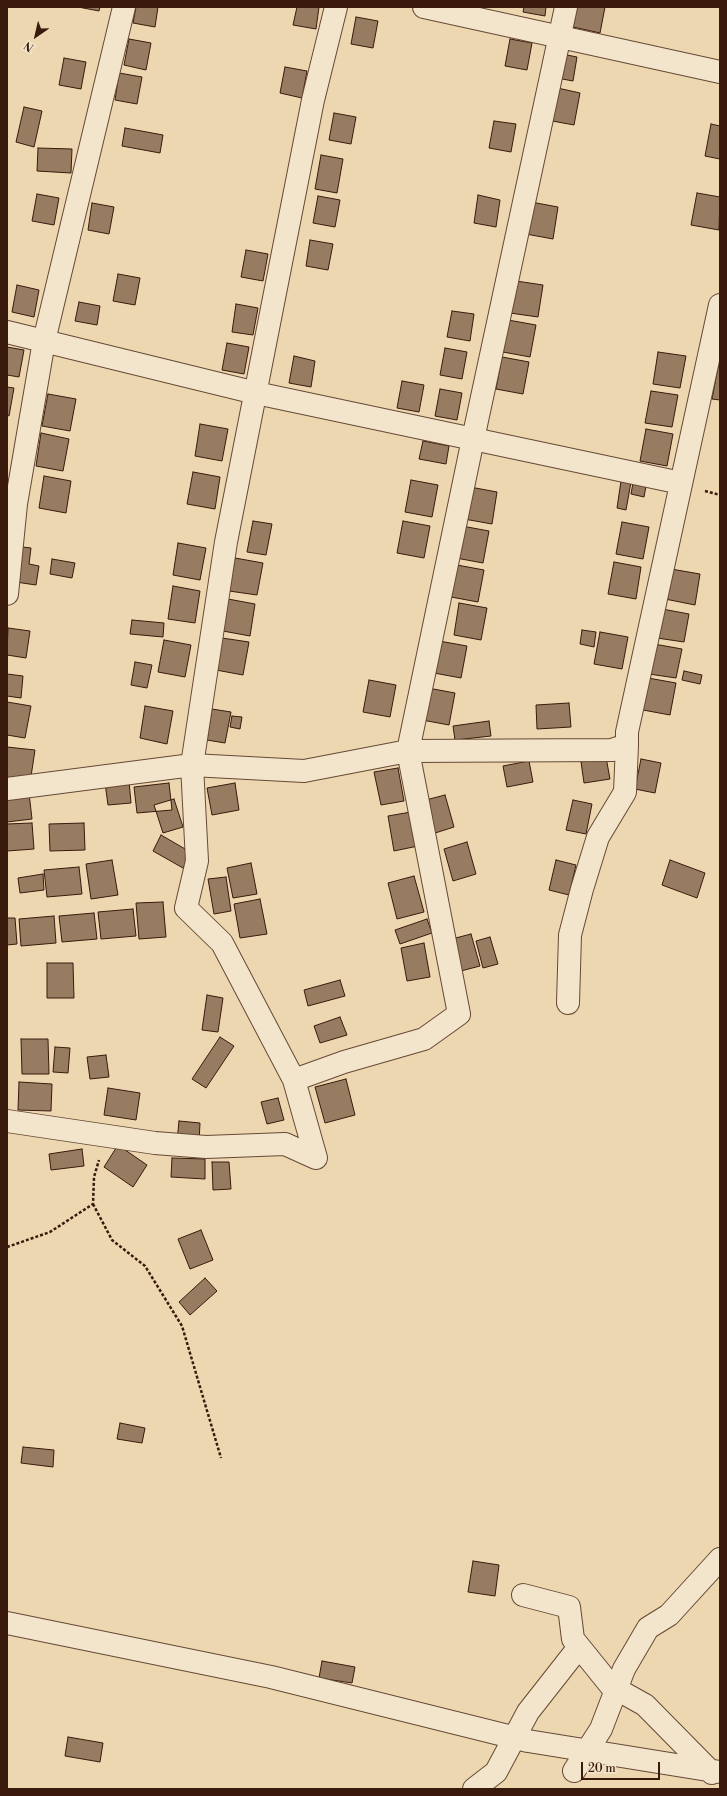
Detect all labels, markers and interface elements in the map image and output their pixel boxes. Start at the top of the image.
north arrow [16,16,56,56]
text: N [22,38,37,54]
scale bar [583,1754,662,1780]
text: 20 m [588,1761,616,1776]

